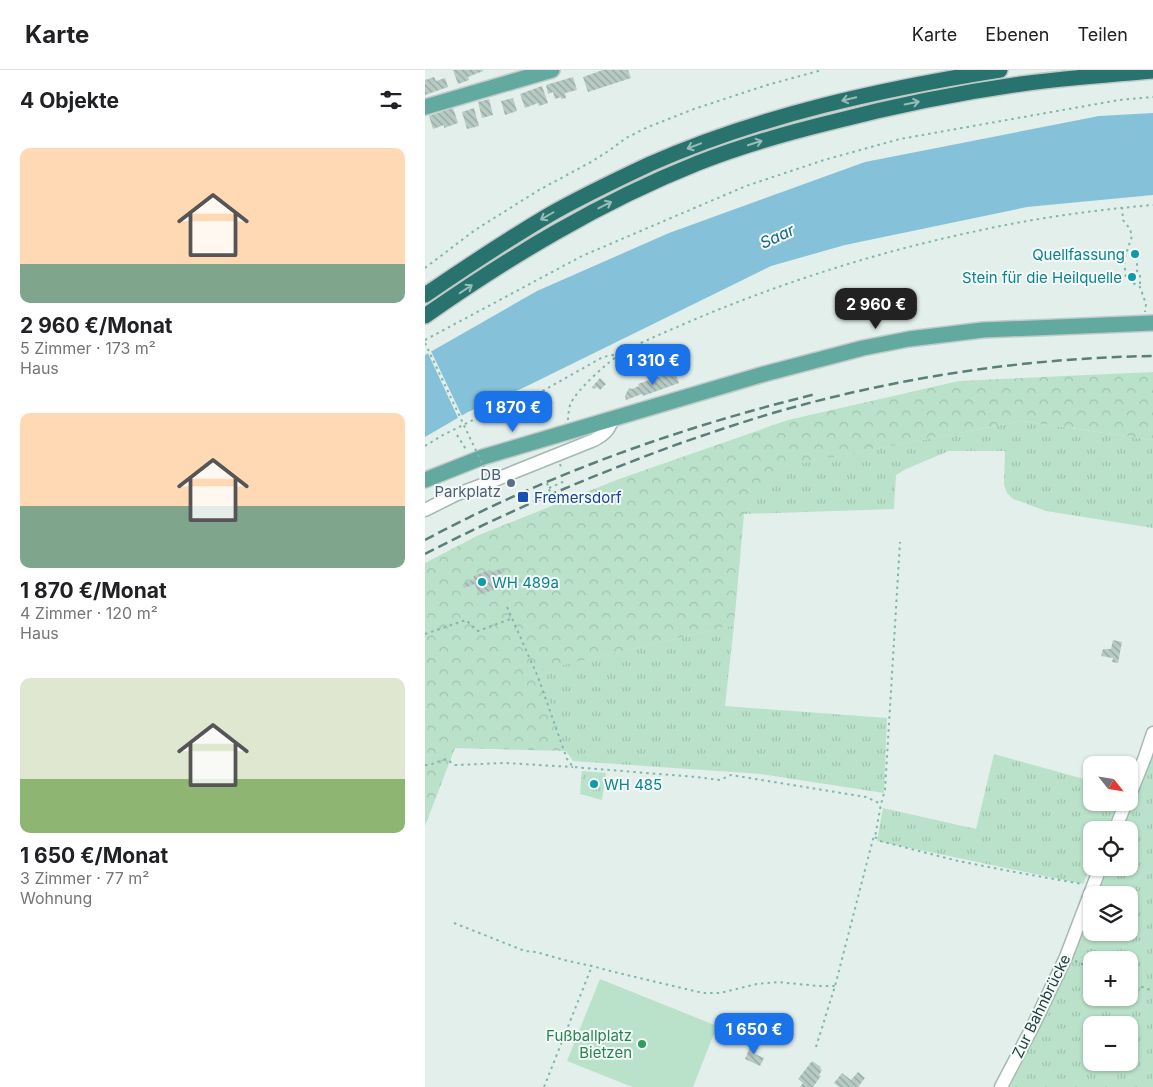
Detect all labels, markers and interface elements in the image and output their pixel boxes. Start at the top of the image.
text: Karte [25,20,89,49]
text: Karte [912,24,957,45]
text: Ebenen [985,24,1049,45]
text: Teilen [1077,24,1128,45]
icon: filters [377,86,405,114]
text: 4 Objekte [20,88,119,113]
one-way arrow [842,95,858,105]
one-way arrow [904,98,920,107]
one-way arrow [747,138,763,148]
one-way arrow [687,142,702,151]
icon: home [168,180,258,270]
one-way arrow [597,200,612,209]
one-way arrow [541,212,555,222]
water label: Saar [756,219,798,253]
place label: Quellfassung [1032,245,1125,264]
marker: Quellfassung [1129,248,1141,260]
place label: Stein für die Heilquelle [962,268,1122,287]
marker: Stein für die Heilquelle [1126,271,1138,283]
one-way arrow [458,283,472,293]
pin: 2 960 € [830,288,922,330]
text: 2 960 € [846,294,906,314]
text: 2 960 €/Monat [20,313,173,338]
text: 5 Zimmer · 173 m² [20,338,156,358]
pin: 1 310 € [607,344,699,386]
text: 1 310 € [626,350,680,370]
text: Haus [20,358,59,378]
pin: 1 870 € [467,390,559,433]
text: 1 870 € [485,397,541,417]
icon: home [168,445,258,535]
place label: DB Parkplatz [434,465,501,501]
marker: DB Parkplatz [505,477,517,489]
place label: Fremersdorf [534,488,622,507]
marker: Fremersdorf [516,490,530,504]
place label: WH 489a [492,573,559,592]
marker: WH 489a [476,576,488,588]
text: 1 870 €/Monat [20,578,167,603]
text: 4 Zimmer · 120 m² [20,603,158,623]
text: Haus [20,623,59,643]
icon: home [168,710,258,800]
north arrow [1083,756,1137,811]
map controls [1083,756,1138,1071]
place label: WH 485 [604,775,662,794]
marker: WH 485 [588,778,600,790]
button: locate [1083,821,1138,876]
text: 1 650 €/Monat [20,843,168,868]
text: 3 Zimmer · 77 m² [20,868,149,888]
button: layers [1083,886,1138,941]
text: Wohnung [20,888,92,908]
street label: Zur Bahnbrücke [1008,951,1074,1061]
button: + [1083,951,1138,1006]
pin: 1 650 € [708,1012,800,1055]
button: − [1083,1016,1138,1071]
text: 1 650 € [726,1019,782,1039]
place label: Fußballplatz Bietzen [546,1026,632,1062]
marker: Fußballplatz Bietzen [636,1038,648,1050]

